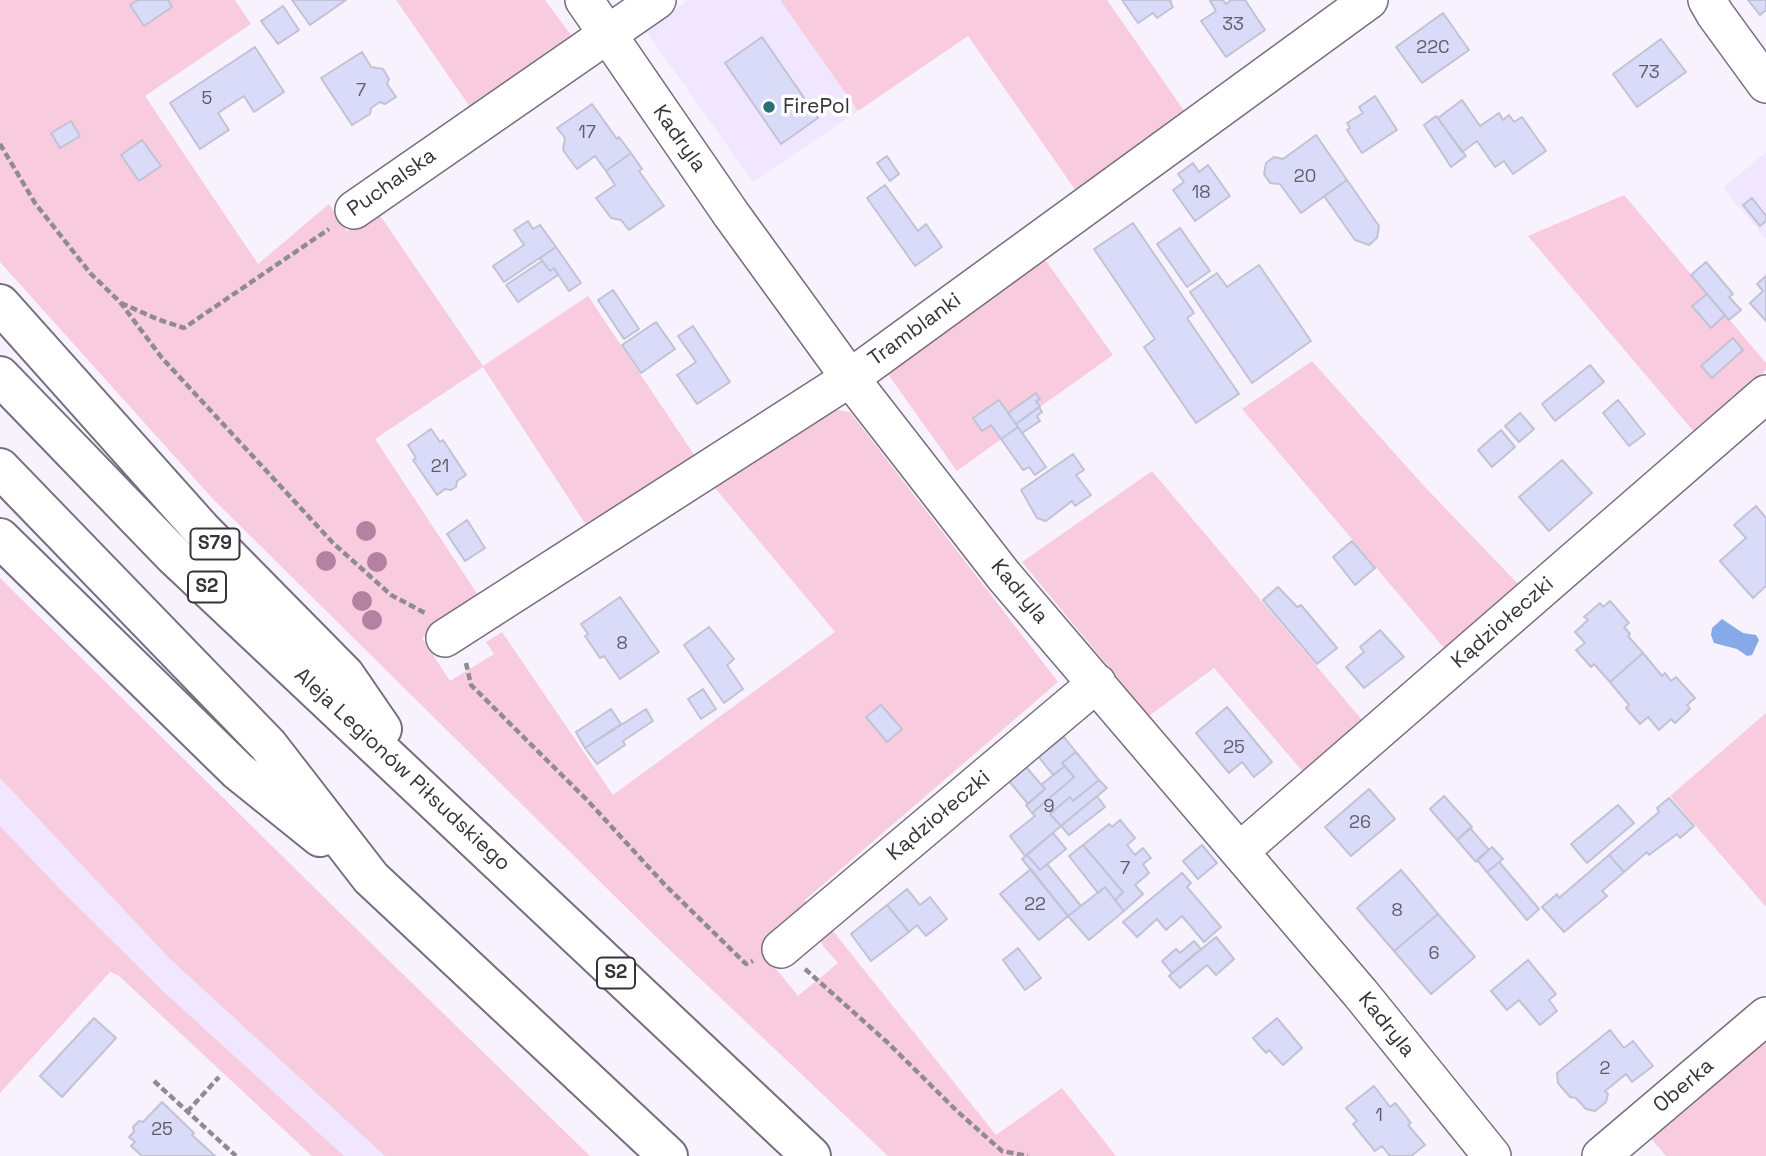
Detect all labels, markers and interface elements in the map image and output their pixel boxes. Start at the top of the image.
house number: 33 [1222,14,1244,36]
house number: 22C [1416,37,1450,59]
house number: 73 [1638,62,1660,84]
house number: 7 [356,80,366,102]
house number: 5 [202,88,212,110]
place label: FirePol [783,94,850,120]
marker: FirePol [761,99,777,115]
street label: Kadryla [647,101,711,177]
house number: 17 [578,122,596,144]
street label: Puchalska [343,143,441,223]
house number: 20 [1294,166,1316,188]
house number: 18 [1192,182,1210,204]
street label: Tramblanki [864,288,966,372]
house number: 21 [431,456,449,478]
road number: S79 [190,528,240,559]
street label: Kadryla [985,555,1053,629]
road number: S2 [188,572,226,602]
street label: Kądziołeczki [1447,572,1559,674]
house number: 8 [616,633,628,655]
street label: Aleja Legionów Piłsudskiego [289,663,515,877]
house number: 25 [1223,737,1245,759]
street label: Kądziołeczki [882,766,996,866]
house number: 9 [1043,796,1055,818]
house number: 26 [1349,812,1371,834]
house number: 7 [1120,858,1130,880]
house number: 22 [1024,894,1046,916]
house number: 8 [1391,900,1403,922]
house number: 6 [1428,943,1440,965]
road number: S2 [597,958,635,988]
street label: Kadryla [1352,987,1420,1063]
street label: Oberka [1649,1054,1719,1118]
house number: 2 [1600,1058,1610,1080]
house number: 1 [1375,1105,1383,1127]
house number: 25 [151,1119,173,1141]

